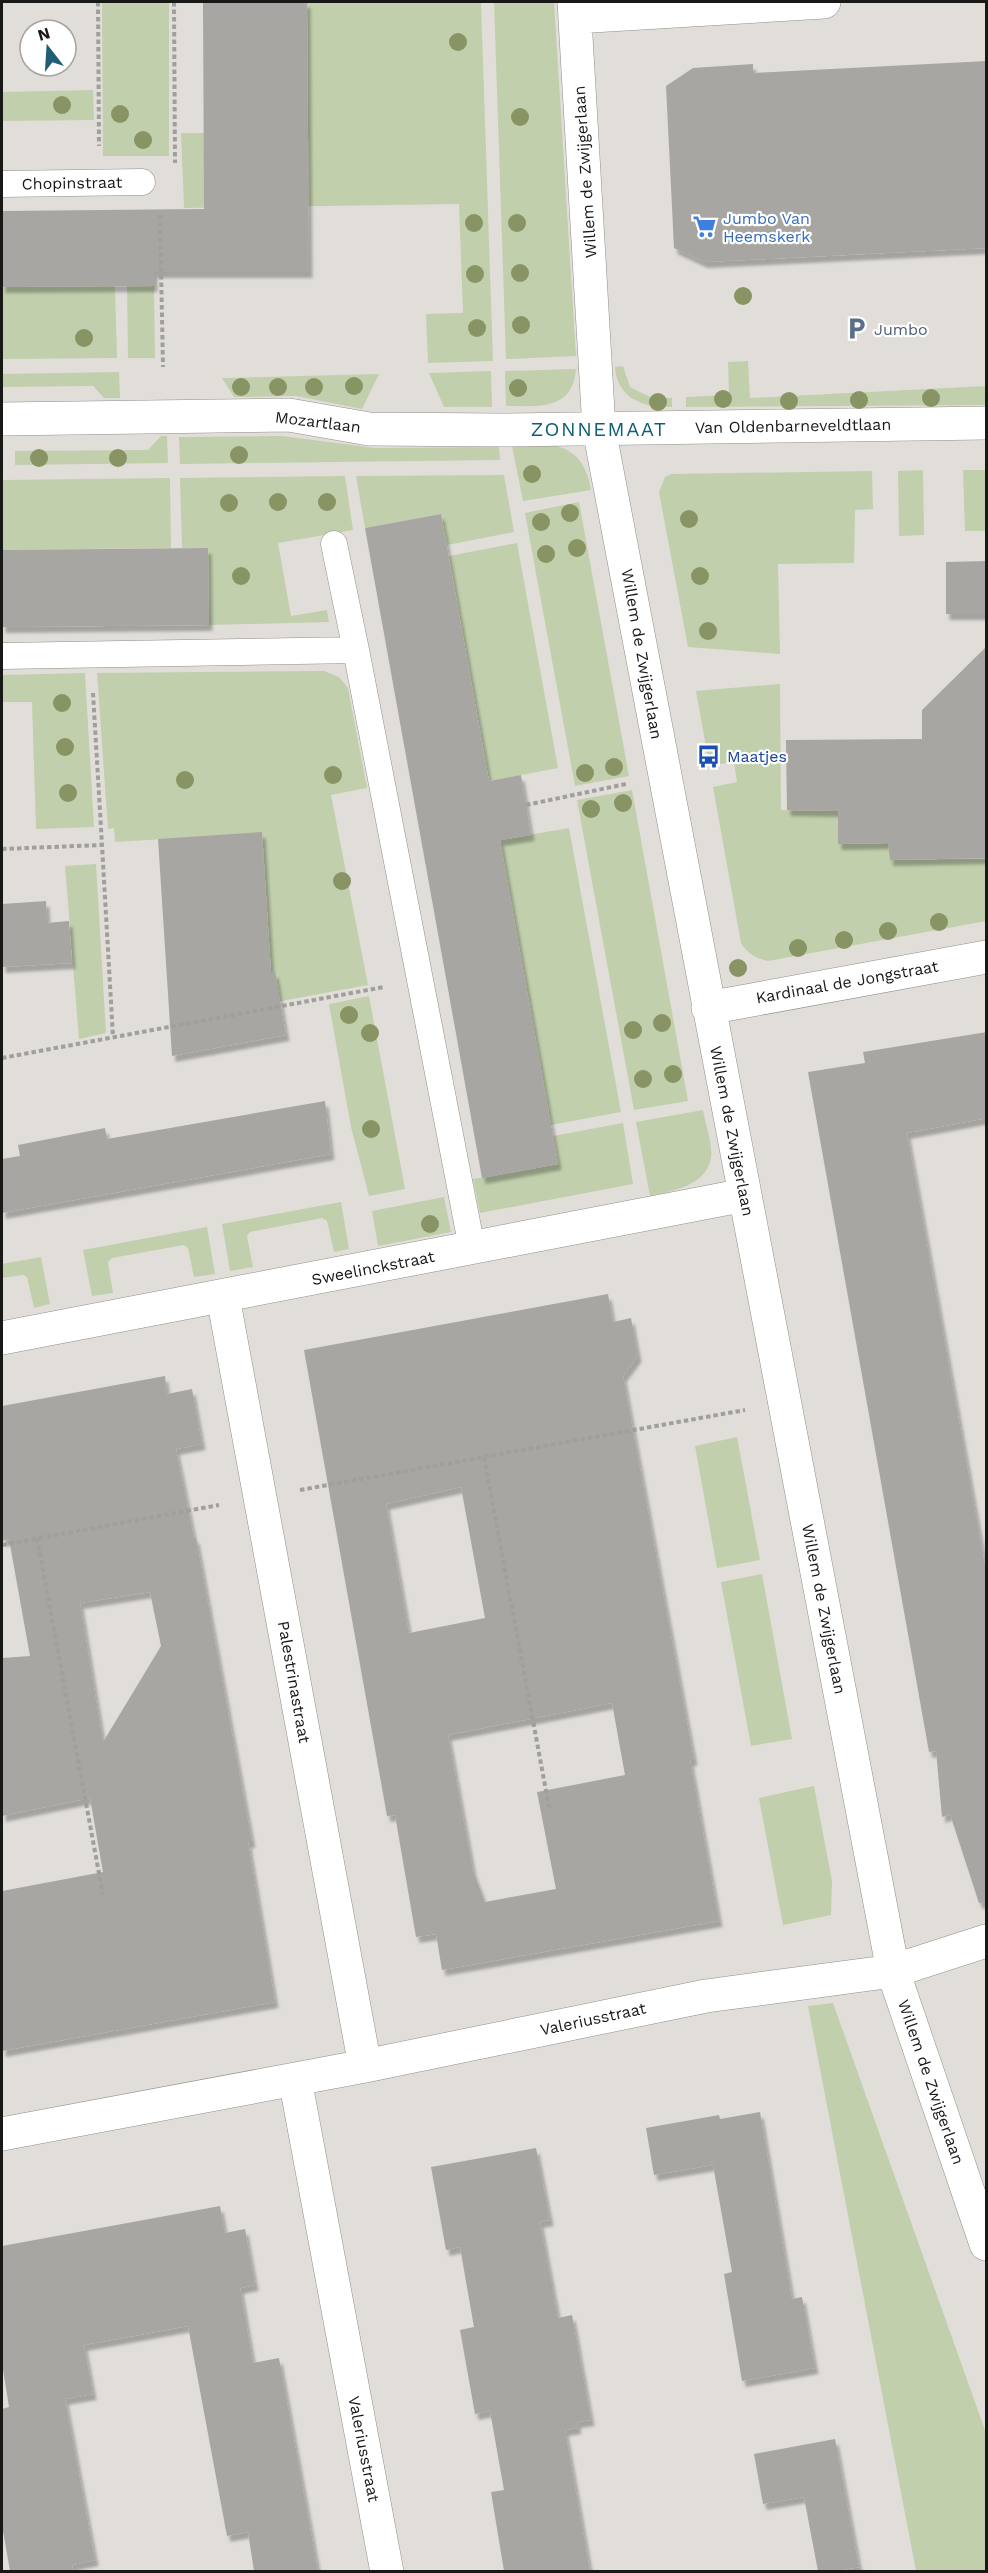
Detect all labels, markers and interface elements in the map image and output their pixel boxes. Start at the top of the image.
north arrow [18,18,78,78]
text: N [35,23,52,45]
street label: Willem de Zwijgerlaan [569,85,601,259]
street label: Chopinstraat [22,173,123,193]
place label: Jumbo Van Heemskerk [723,209,810,246]
supermarket icon: Jumbo Van Heemskerk [692,214,718,240]
parking icon: Jumbo [843,316,869,342]
place label: Jumbo [874,320,928,339]
street label: Mozartlaan [274,407,362,437]
street label: Van Oldenbarneveldtlaan [695,415,891,437]
district label: ZONNEMAAT [531,417,667,441]
street label: Willem de Zwijgerlaan [618,567,666,741]
bus stop icon: Maatjes [696,743,722,769]
place label: Maatjes [727,747,787,766]
street label: Kardinaal de Jongstraat [754,957,940,1007]
street label: Willem de Zwijgerlaan [706,1044,758,1218]
street label: Sweelinckstraat [310,1247,436,1289]
street label: Willem de Zwijgerlaan [798,1522,850,1696]
street label: Palestrinastraat [274,1619,314,1745]
street label: Willem de Zwijgerlaan [894,1997,968,2167]
street label: Valeriusstraat [538,1998,648,2039]
street label: Valeriusstraat [344,2394,384,2504]

